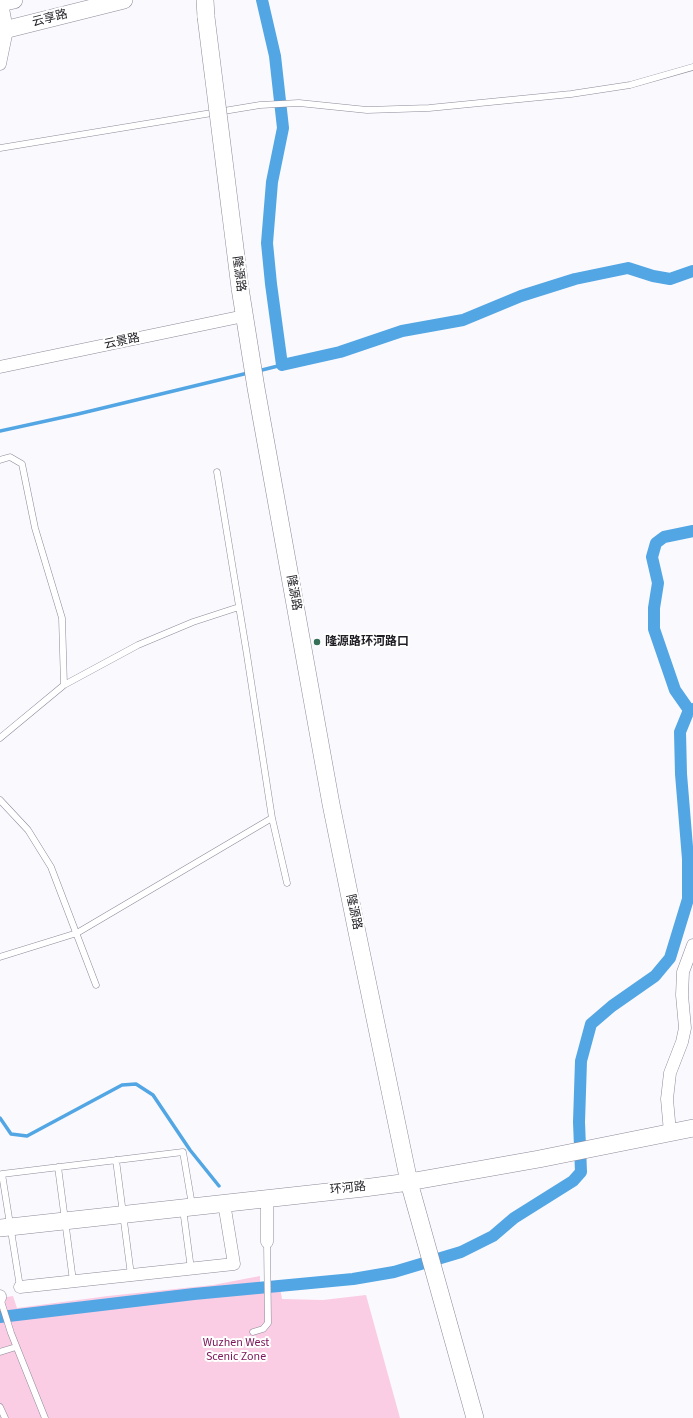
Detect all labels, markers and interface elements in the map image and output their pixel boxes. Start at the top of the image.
street label: 云享路 [31,8,69,30]
street label: 隆源路 [229,255,247,293]
street label: 云景路 [103,331,141,353]
street label: 隆源路 [283,574,303,612]
place label: 隆源路环河路口 [325,635,409,649]
marker: 隆源路环河路口 [312,637,322,647]
street label: 隆源路 [342,893,364,931]
street label: 环河路 [329,1180,367,1198]
park label: Wuzhen West Scenic Zone [203,1336,269,1364]

